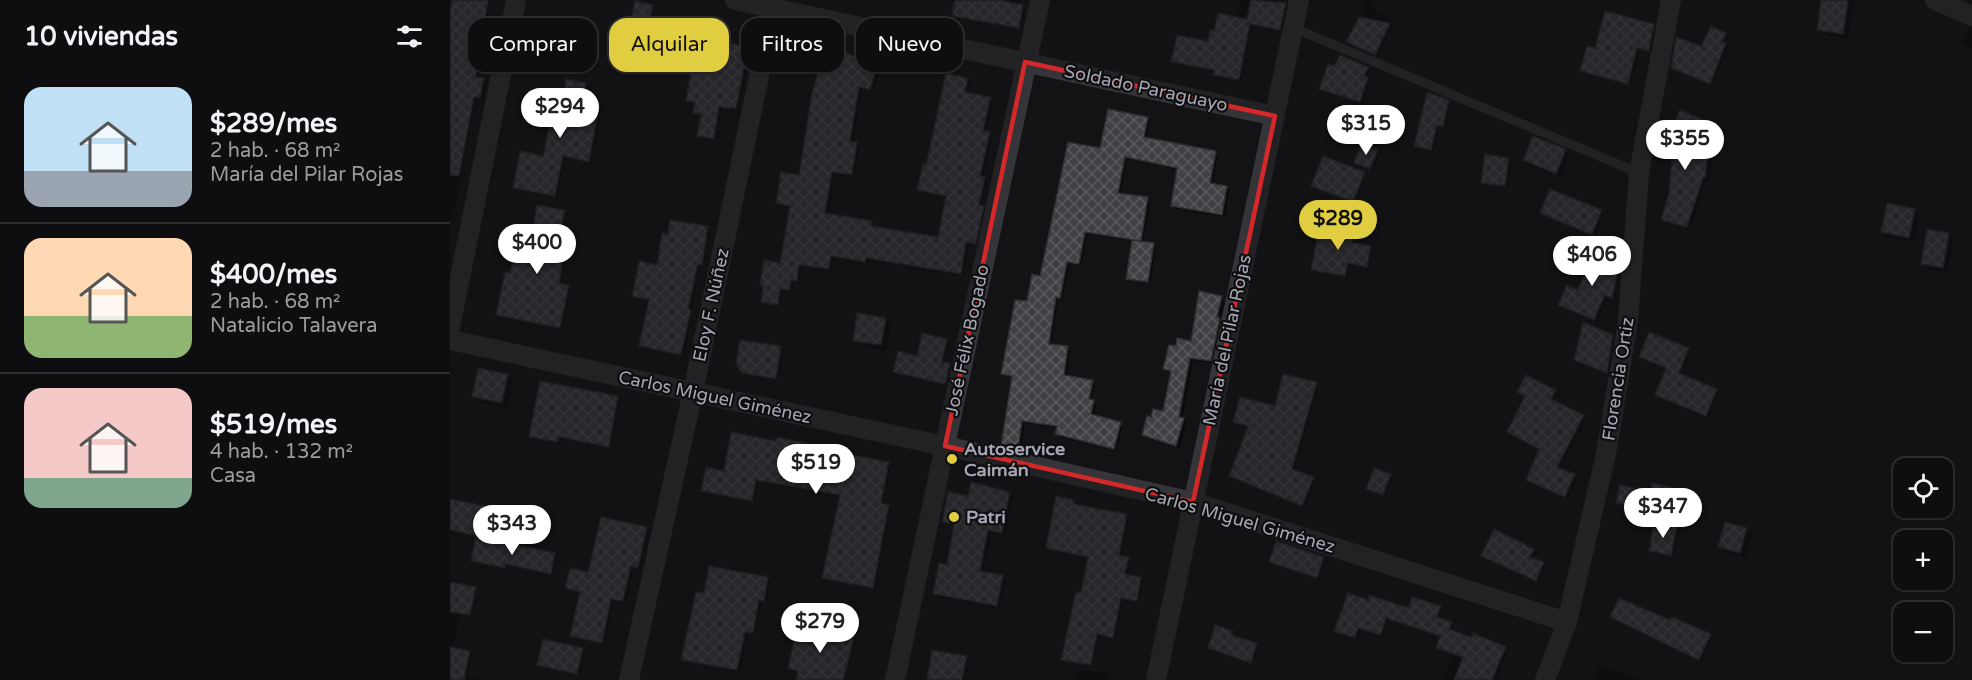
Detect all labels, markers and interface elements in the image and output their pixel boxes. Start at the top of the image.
chip: Comprar [468,18,597,72]
chip: Alquilar [609,18,729,72]
chip: Filtros [741,18,844,72]
chip: Nuevo [856,18,963,72]
icon: filters [393,20,426,53]
text: 10 viviendas [24,21,178,52]
street label: Soldado Paraguayo [1062,60,1230,116]
pin: $294 [524,88,596,139]
text: $294 [535,95,585,119]
pin: $315 [1330,105,1402,156]
text: $289/mes [210,108,337,139]
icon: home [72,111,144,183]
text: $315 [1341,112,1391,136]
pin: $355 [1649,120,1721,171]
text: $355 [1660,127,1710,151]
text: 2 hab. · 68 m² [210,139,340,163]
text: María del Pilar Rojas [210,163,403,187]
pin: $289 [1302,200,1374,251]
text: $289 [1313,207,1363,231]
pin: $400 [501,224,573,275]
text: $400 [512,231,562,255]
pin: $406 [1556,236,1628,287]
text: $406 [1567,243,1617,267]
street label: Eloy F. Núñez [688,246,734,364]
street label: María del Pilar Rojas [1198,253,1256,427]
text: $400/mes [210,259,337,290]
icon: home [72,262,144,334]
street label: José Félix Bogado [940,262,994,417]
text: 2 hab. · 68 m² [210,290,340,314]
text: Natalicio Talavera [210,314,377,338]
street label: Florencia Ortiz [1597,316,1639,442]
street label: Carlos Miguel Giménez [617,366,813,428]
text: $519/mes [210,409,337,440]
icon: home [72,412,144,484]
place label: Autoservice Caimán [964,438,1065,481]
text: 4 hab. · 132 m² [210,440,353,464]
pin: $519 [780,444,852,495]
text: $519 [791,451,841,475]
marker: Autoservice Caimán [945,452,959,466]
map controls [1893,458,1953,662]
button: locate [1893,458,1953,518]
text: Casa [210,464,256,488]
street label: Carlos Miguel Giménez [1142,482,1338,558]
pin: $347 [1627,488,1699,539]
text: $347 [1638,495,1688,519]
pin: $343 [476,505,548,556]
place label: Patri [966,506,1006,528]
marker: Patri [947,510,961,524]
text: $343 [487,512,537,536]
button: + [1893,530,1953,590]
button: − [1893,602,1953,662]
pin: $279 [784,603,856,654]
text: $279 [795,610,845,634]

